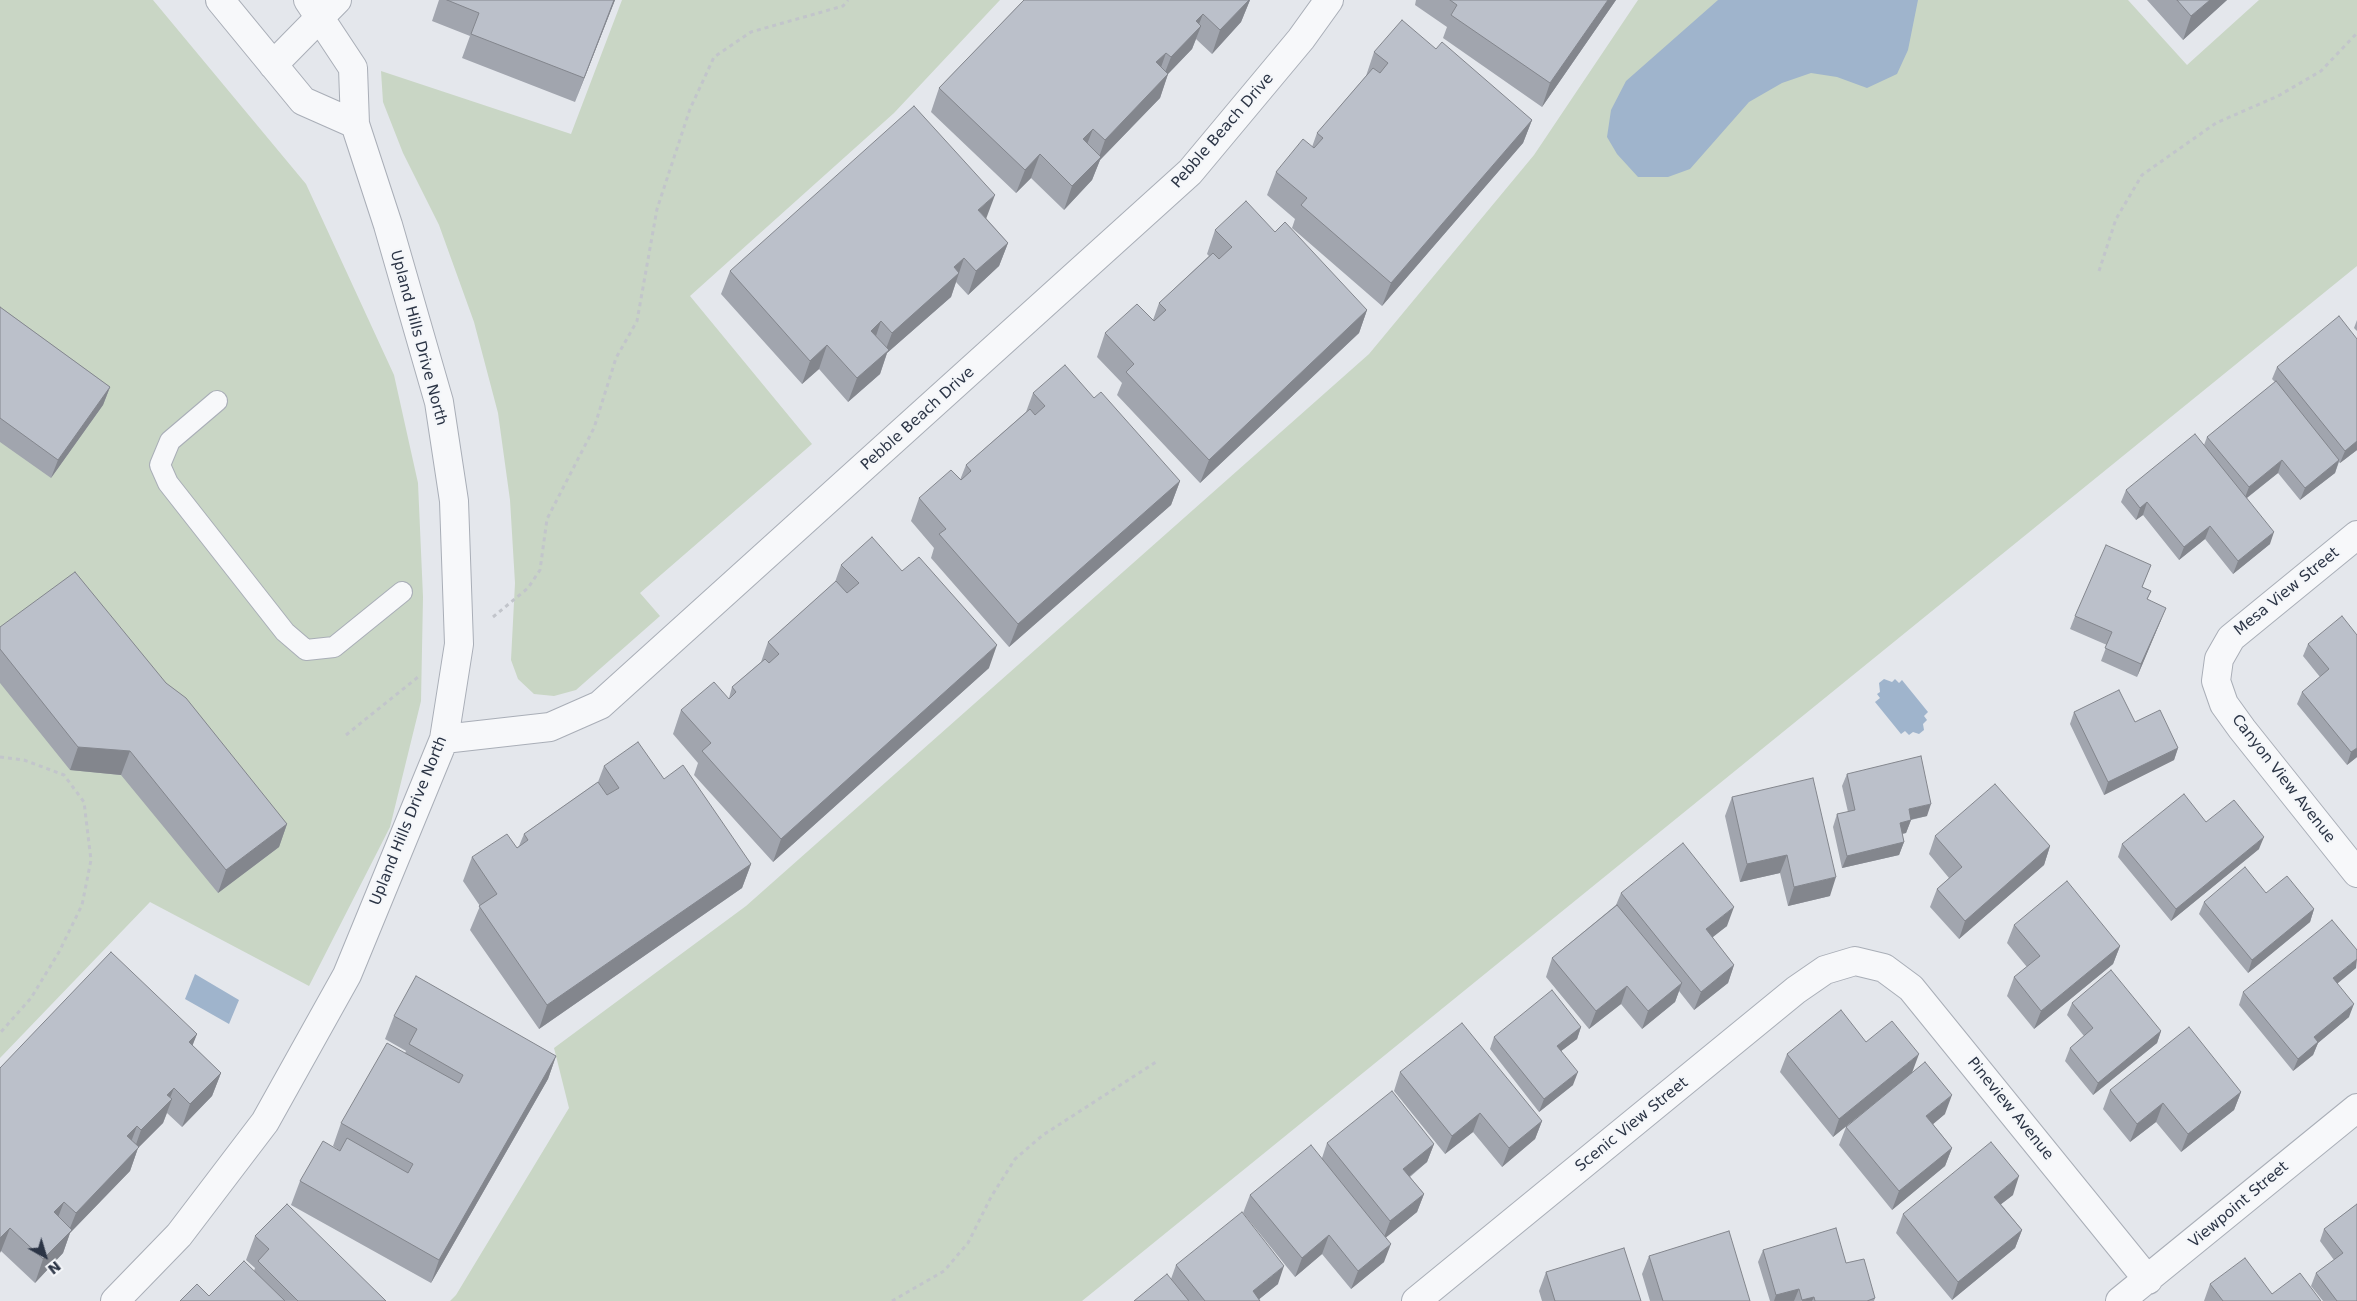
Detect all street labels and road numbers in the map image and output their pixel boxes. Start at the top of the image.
street label: Pebble Beach Drive [1168,70,1278,192]
street label: Upland Hills Drive North [386,248,450,428]
street label: Pebble Beach Drive [858,363,978,475]
street label: Mesa View Street [2231,544,2343,640]
street label: Canyon View Avenue [2227,711,2339,847]
street label: Upland Hills Drive North [367,734,451,908]
street label: Pineview Avenue [1963,1054,2057,1164]
street label: Scenic View Street [1572,1074,1692,1176]
street label: Viewpoint Street [2186,1158,2292,1252]

